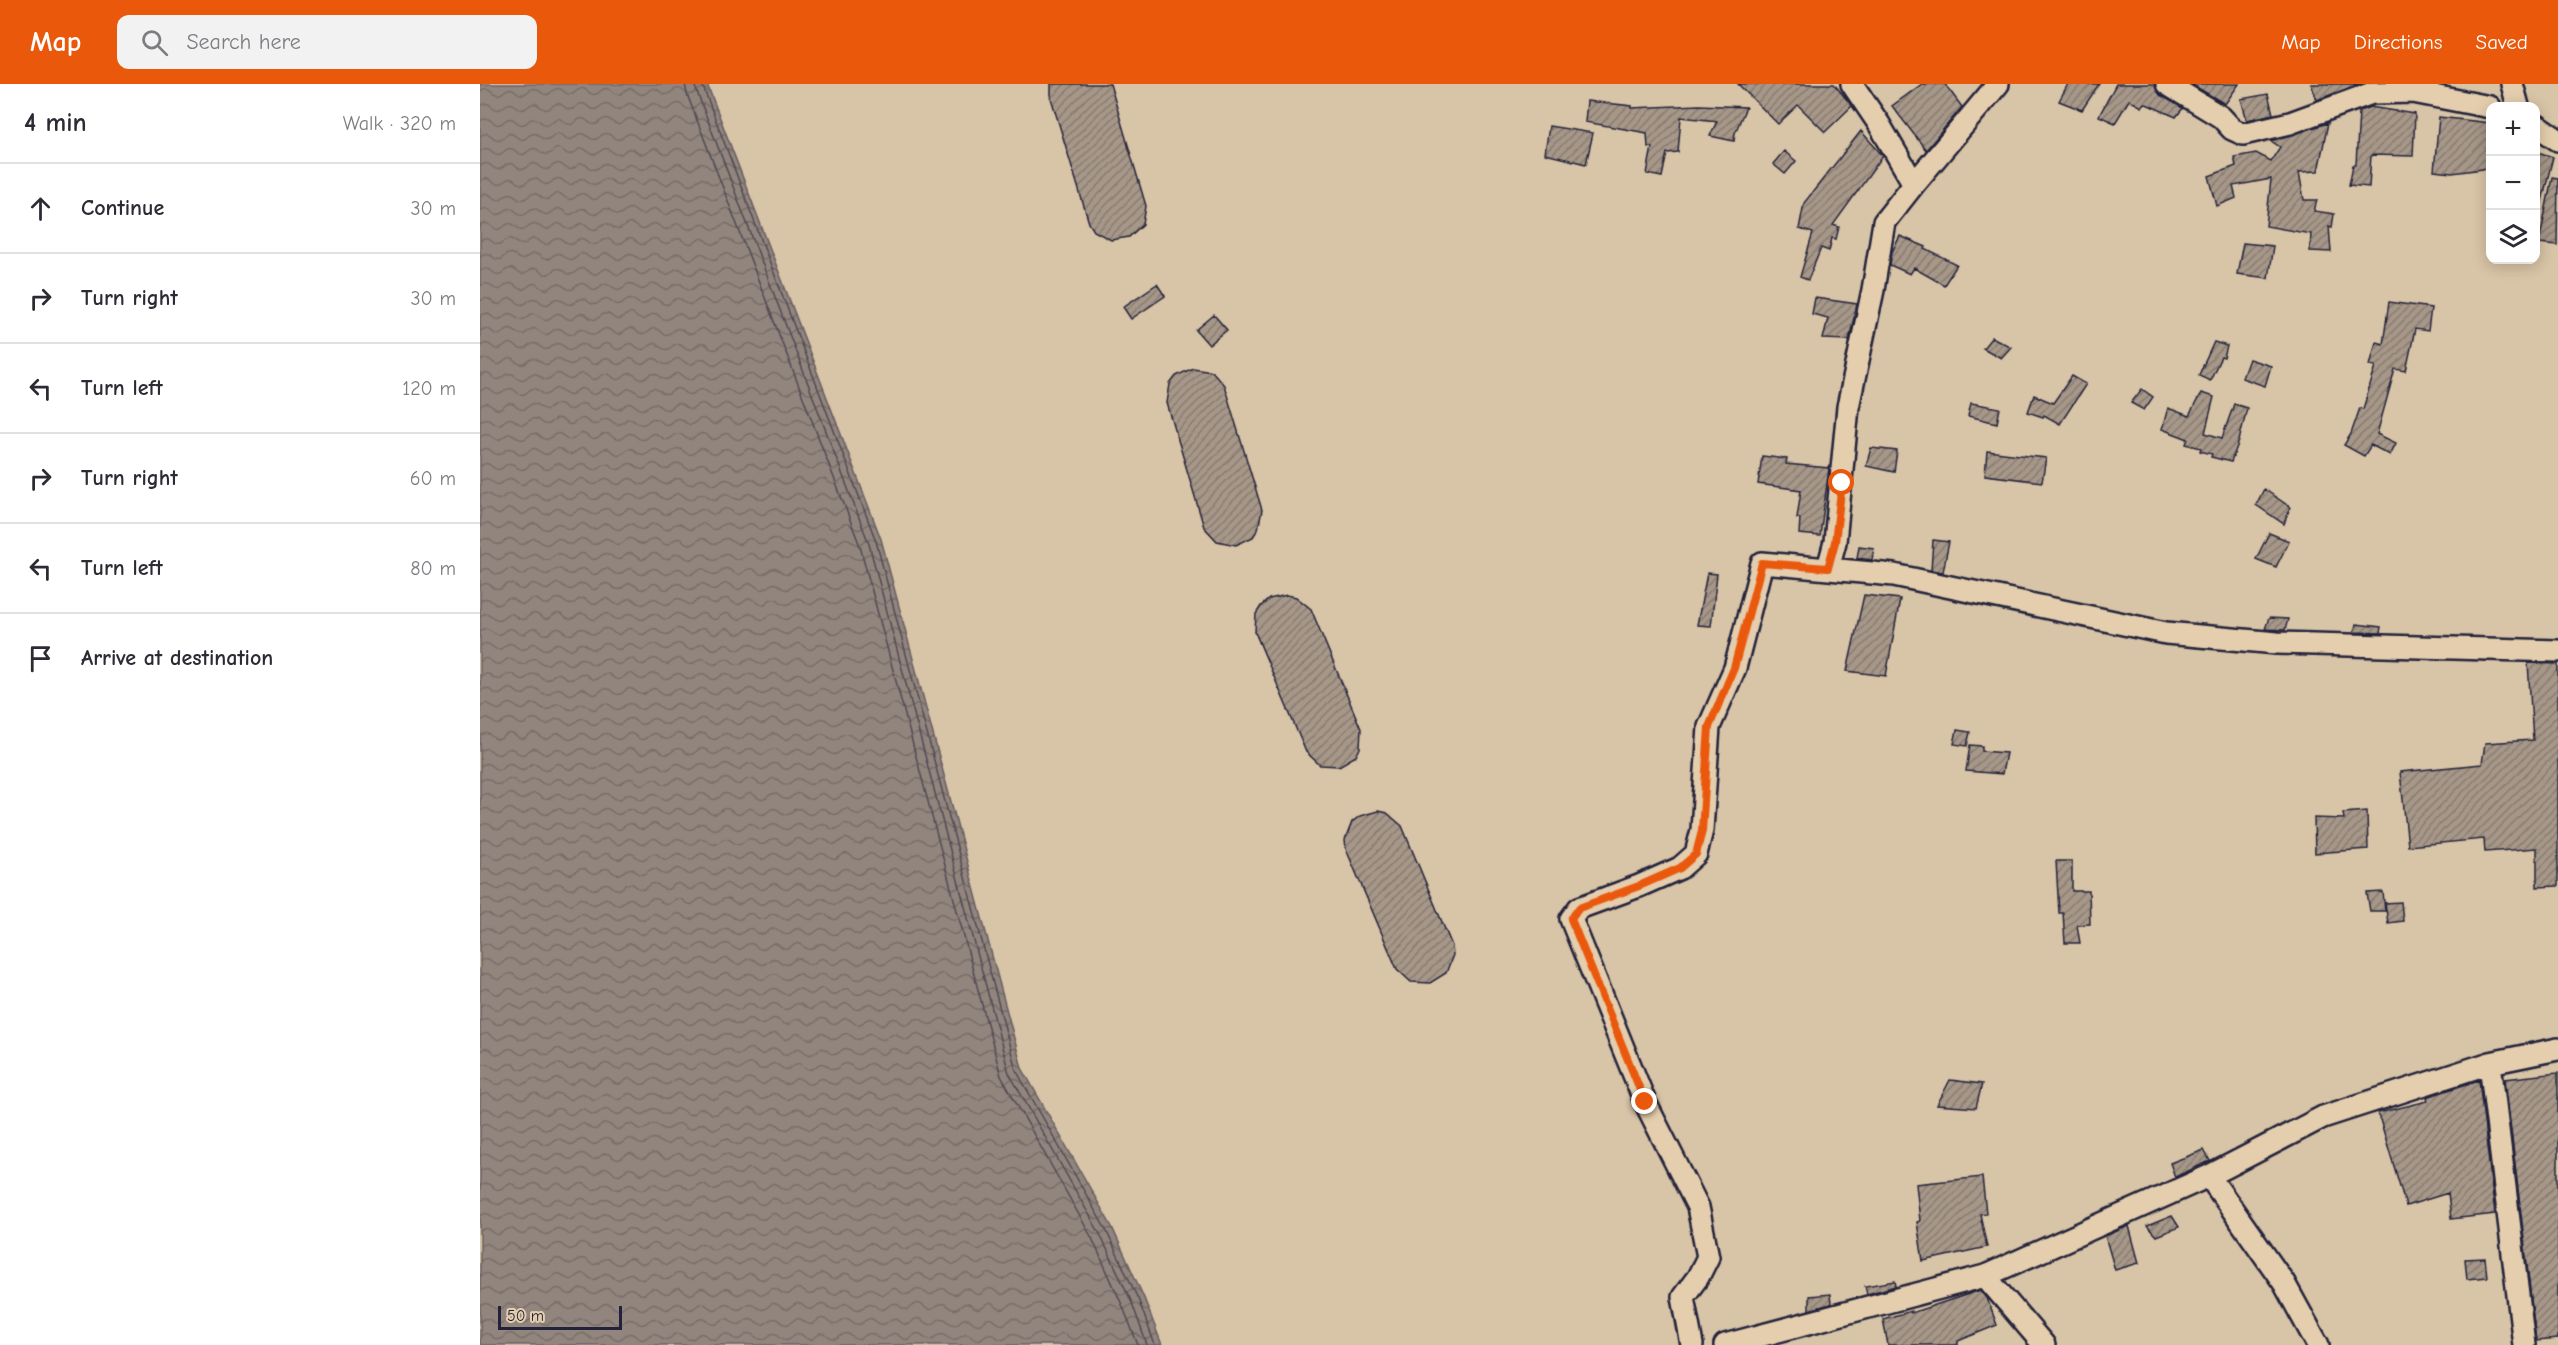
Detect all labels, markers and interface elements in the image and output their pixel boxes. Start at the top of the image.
search box [117,15,537,69]
text: Map [30,26,81,58]
icon: search [138,26,171,59]
text: Search here [186,29,301,55]
text: Map [2281,30,2321,54]
text: Directions [2354,30,2443,54]
text: Saved [2476,30,2528,54]
map controls [2486,102,2540,264]
button: + [2486,102,2540,156]
text: 4 min [24,108,87,138]
text: Walk · 320 m [343,112,456,135]
button: − [2486,156,2540,210]
icon: ahead [24,192,57,225]
text: Continue [81,195,164,221]
text: 30 m [410,197,456,220]
button: layers [2486,210,2540,264]
icon: right [24,282,57,315]
text: Turn right [81,285,178,311]
text: 30 m [410,287,456,310]
icon: left [24,372,57,405]
text: Turn left [81,375,163,401]
text: 120 m [402,377,456,400]
icon: right [24,462,57,495]
text: Turn right [81,465,178,491]
text: 60 m [410,467,456,490]
route start [1828,469,1854,495]
icon: left [24,552,57,585]
text: Turn left [81,555,163,581]
text: 80 m [410,557,456,580]
icon: arrive [24,642,57,675]
text: Arrive at destination [81,645,273,671]
route end [1631,1088,1657,1114]
scale bar [498,1303,622,1330]
text: 50 m [507,1307,544,1325]

